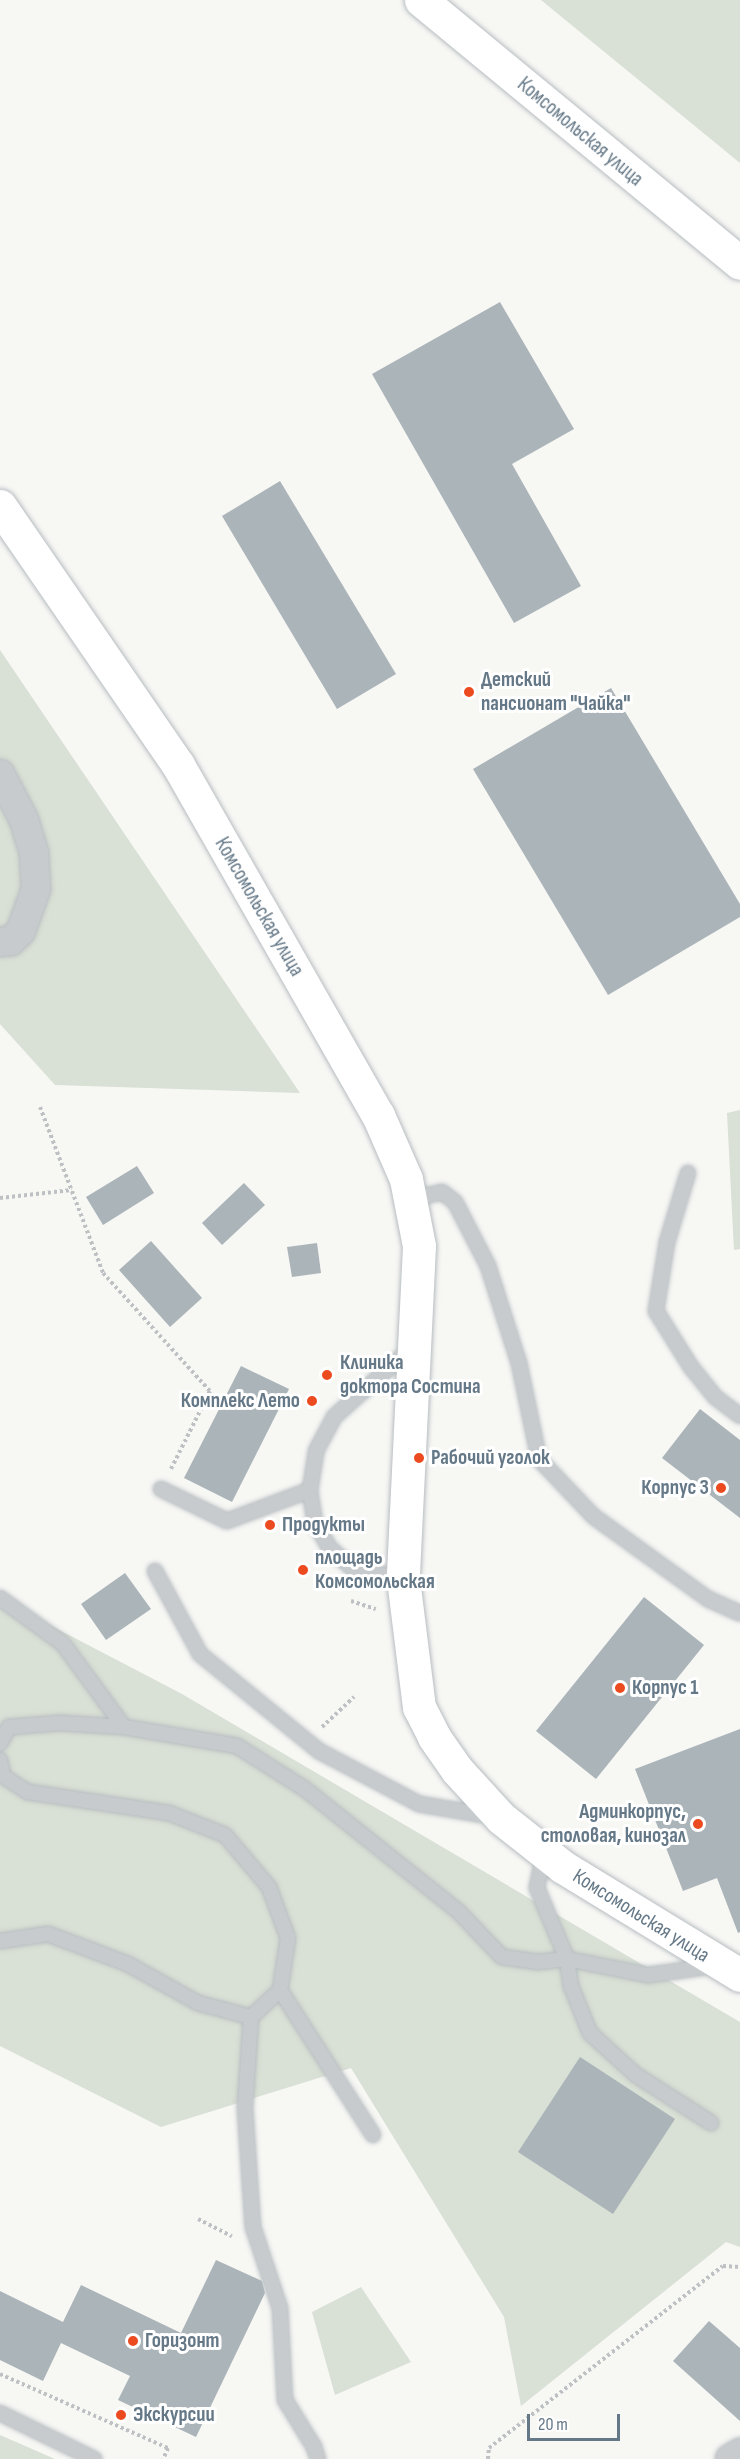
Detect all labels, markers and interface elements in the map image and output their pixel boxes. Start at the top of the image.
street label: Комсомольская улица [512,72,648,192]
place label: Детский пансионат "Чайка" [481,667,630,717]
marker: Детский пансионат "Чайка" [462,685,476,699]
street label: Комсомольская улица [209,833,309,981]
place label: Клиника доктора Состина [340,1350,481,1400]
marker: Клиника доктора Состина [318,1366,336,1384]
place label: Комплекс Лето [181,1388,300,1414]
marker: Комплекс Лето [305,1394,319,1408]
place label: Рабочий уголок [431,1445,550,1471]
marker: Рабочий уголок [412,1451,426,1465]
place label: Корпус 3 [641,1475,709,1501]
marker: Корпус 3 [714,1481,728,1495]
place label: Продукты [282,1512,365,1538]
marker: Продукты [263,1518,277,1532]
place label: площадь Комсомольская [315,1545,435,1595]
marker: площадь Комсомольская [296,1563,310,1577]
place label: Корпус 1 [632,1675,698,1701]
marker: Корпус 1 [613,1681,627,1695]
place label: Админкорпус, столовая, кинозал [541,1799,686,1849]
marker: Админкорпус, столовая, кинозал [691,1817,705,1831]
street label: Комсомольская улица [568,1864,714,1968]
place label: Горизонт [145,2328,220,2354]
marker: Горизонт [126,2334,140,2348]
place label: Экскурсии [133,2402,215,2428]
scale bar [530,2402,623,2440]
marker: Экскурсии [114,2408,128,2422]
text: 20 m [538,2414,568,2435]

